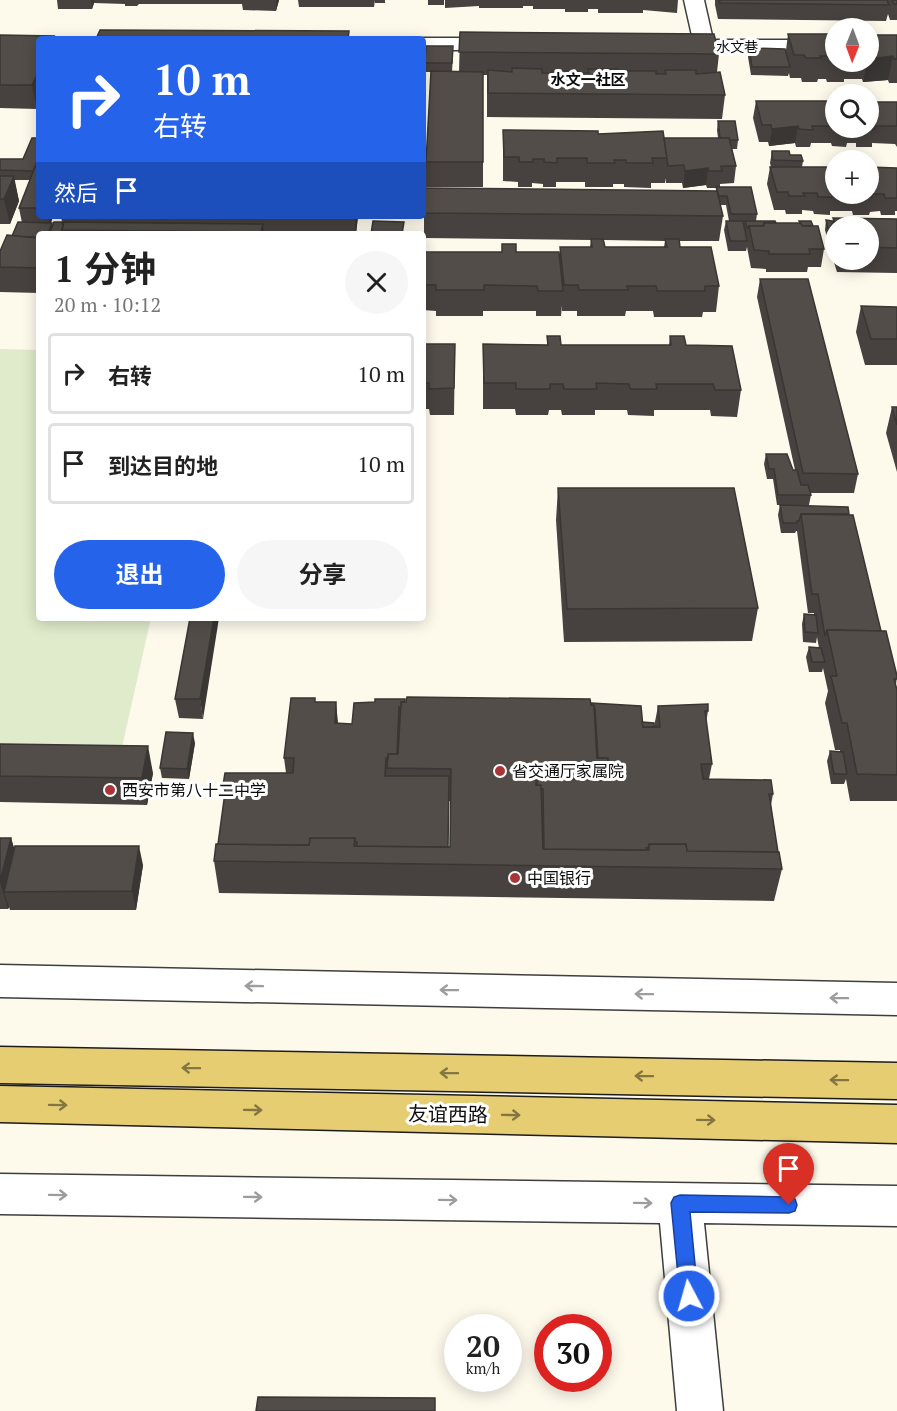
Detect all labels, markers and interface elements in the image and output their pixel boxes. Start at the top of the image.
north arrow [825,18,879,72]
map controls [825,18,879,270]
street label: 水文巷 [716,37,758,56]
text: 10 m [153,51,251,107]
icon: right [54,60,132,138]
district label: 水文一社区 [550,69,626,89]
button: search [825,84,879,138]
text: 右转 [153,108,207,144]
button: + [825,150,879,204]
icon: arrive [110,174,143,207]
text: 然后 [54,178,98,207]
button: − [825,216,879,270]
text: 1 分钟 [54,245,156,292]
button: close [345,251,408,314]
text: 20 m · 10:12 [54,291,161,318]
icon: right [57,357,90,390]
text: 10 m [357,359,405,388]
text: 右转 [108,361,152,390]
icon: arrive [57,447,90,480]
text: 10 m [357,449,405,478]
text: 到达目的地 [108,451,218,480]
button: 退出 [54,540,225,609]
button: 分享 [237,540,408,609]
place label: 省交通厅家属院 [512,760,624,782]
marker: 省交通厅家属院 [493,764,507,778]
place label: 西安市第八十二中学 [122,779,266,801]
marker: 西安市第八十二中学 [103,783,117,797]
place label: 中国银行 [527,867,591,889]
marker: 中国银行 [508,871,522,885]
one-way arrow [244,980,264,992]
one-way arrow [439,984,459,996]
one-way arrow [634,988,654,1000]
one-way arrow [829,992,849,1004]
one-way arrow [181,1063,201,1074]
one-way arrow [439,1067,459,1079]
one-way arrow [634,1070,654,1082]
one-way arrow [829,1074,849,1085]
one-way arrow [48,1100,68,1111]
street label: 友谊西路 [408,1100,488,1128]
one-way arrow [243,1104,263,1115]
one-way arrow [501,1110,521,1121]
one-way arrow [696,1114,716,1125]
pin [763,1143,814,1205]
icon: arrive [772,1152,805,1185]
one-way arrow [48,1189,68,1201]
one-way arrow [243,1192,263,1203]
one-way arrow [438,1194,458,1206]
one-way arrow [633,1197,653,1209]
position arrow [657,1264,721,1328]
speed limit sign: 30 [534,1314,612,1392]
text: 20 [466,1326,500,1366]
text: km/h [466,1358,500,1378]

